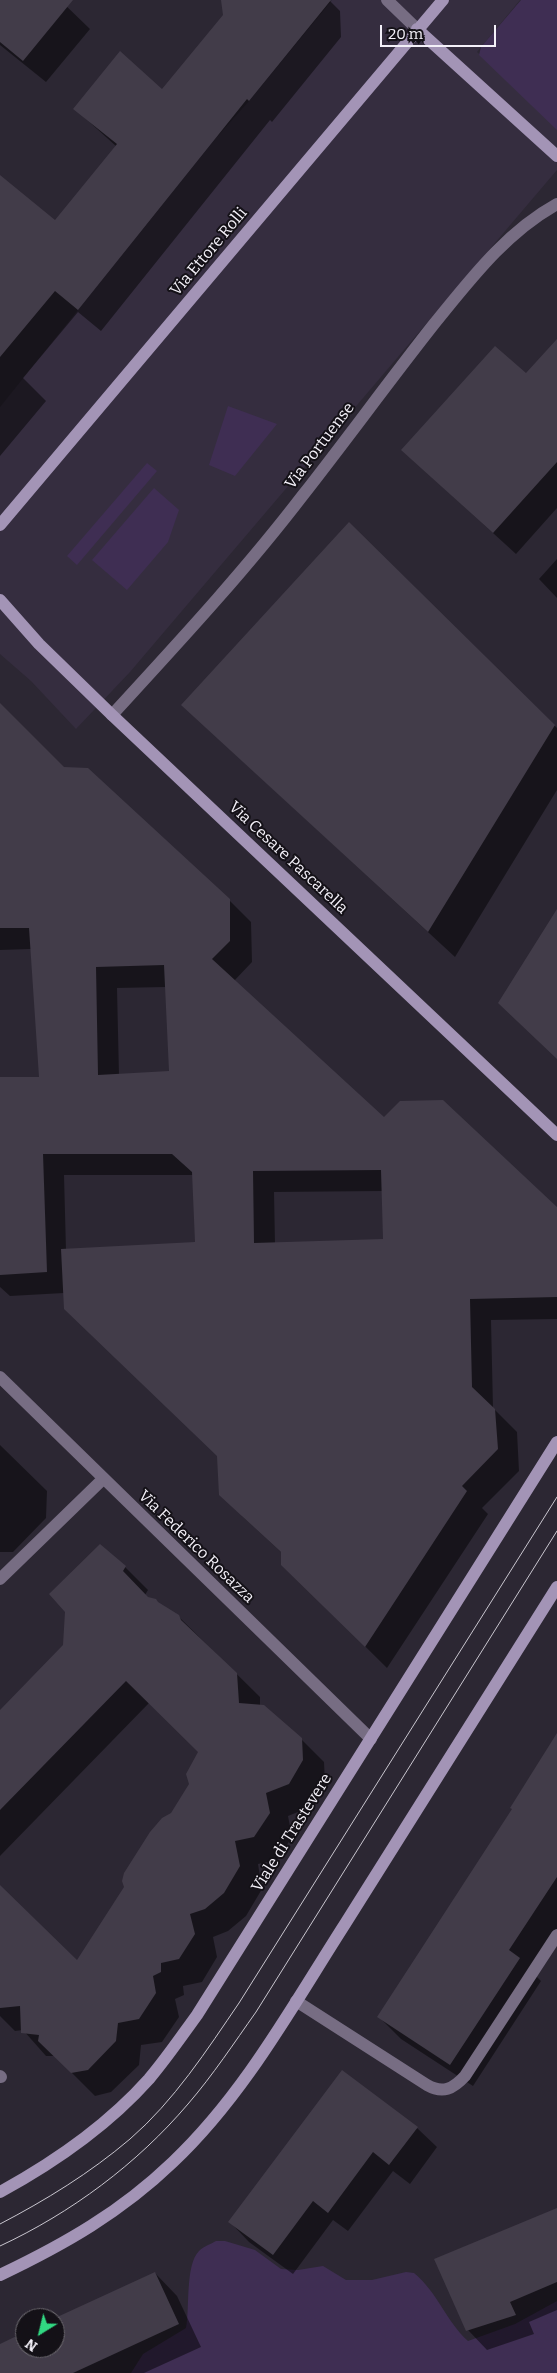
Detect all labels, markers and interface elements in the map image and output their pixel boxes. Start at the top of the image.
scale bar [382,15,498,47]
text: 20 m [388,25,423,43]
street label: Via Ettore Rolli [167,204,251,300]
street label: Via Portuense [281,399,359,493]
street label: Via Cesare Pascarella [224,798,352,918]
street label: Via Federico Rosazza [134,1487,258,1607]
street label: Viale di Trastevere [248,1770,336,1896]
north arrow [15,2308,65,2358]
text: N [22,2335,41,2355]

